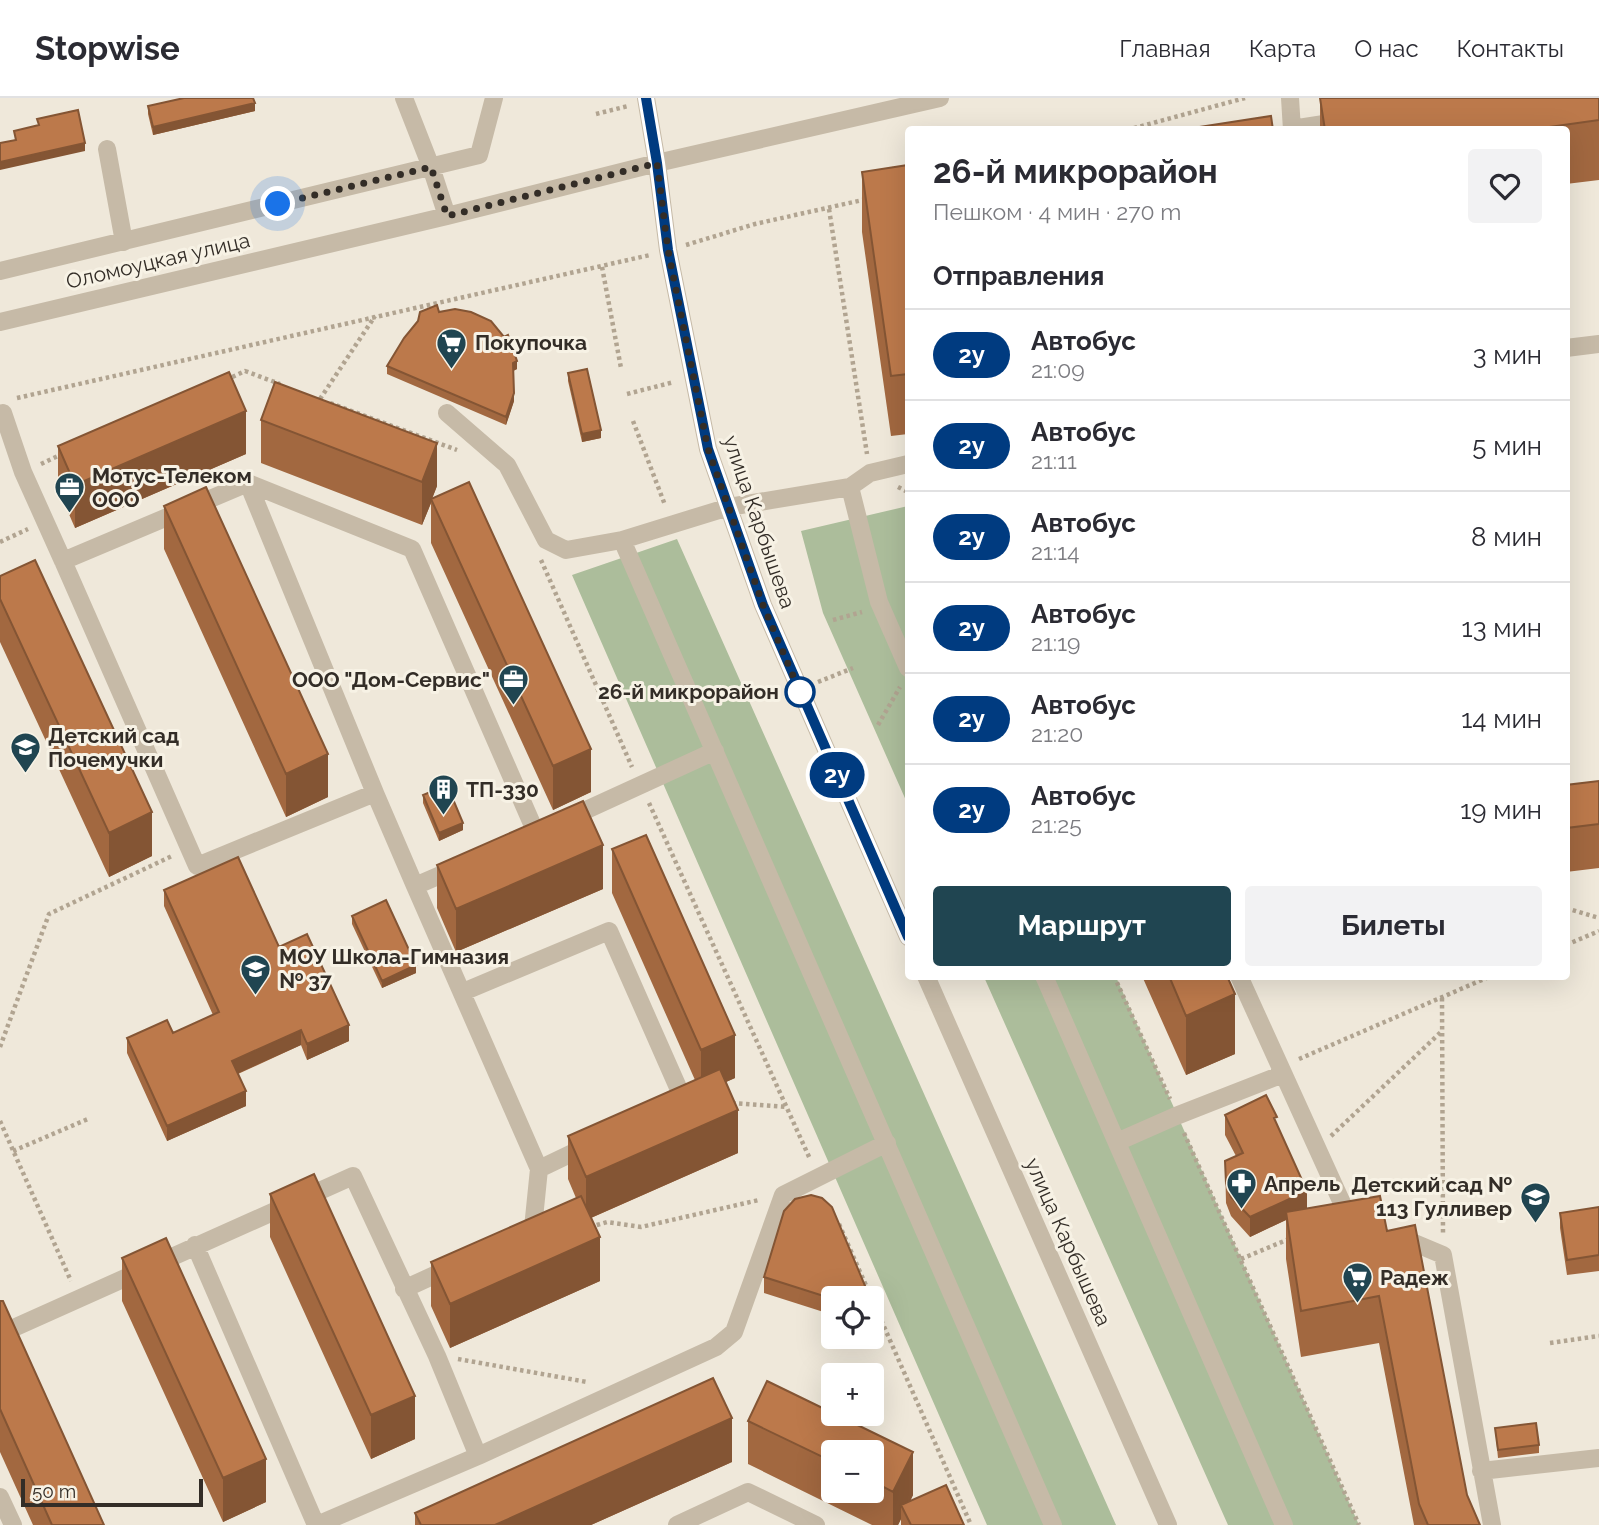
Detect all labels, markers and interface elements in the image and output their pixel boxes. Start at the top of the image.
text: Stopwise [35,29,180,68]
text: Главная [1119,34,1211,63]
text: Карта [1249,34,1316,63]
text: О нас [1354,34,1419,63]
text: Контакты [1457,34,1564,63]
button: heart [1468,149,1542,223]
text: 26-й микрорайон [933,152,1218,191]
your location [260,186,295,221]
text: Пешком · 4 мин · 270 m [933,198,1181,225]
street label: Оломоуцкая улица [63,227,252,294]
text: Отправления [933,261,1104,291]
supermarket icon: Покупочка [435,326,469,370]
text: Автобус [1031,326,1136,356]
place label: Покупочка [475,330,587,355]
text: 2у [958,340,985,369]
text: 3 мин [1473,340,1542,370]
text: 21:09 [1031,356,1085,383]
text: Автобус [1031,417,1136,447]
text: 2у [958,431,985,460]
text: 5 мин [1472,431,1542,461]
street label: улица Карбышева [718,432,801,612]
text: 21:11 [1031,447,1077,474]
place label: Мотус-Телеком ООО [92,463,252,512]
office icon: Мотус-Телеком ООО [52,471,86,515]
text: Автобус [1031,508,1136,538]
text: 2у [958,522,985,551]
text: 8 мин [1471,522,1542,552]
text: 21:14 [1031,538,1080,565]
text: Автобус [1031,599,1136,629]
text: 2у [958,613,985,642]
text: 13 мин [1462,613,1542,643]
text: 21:19 [1031,629,1080,656]
office icon: ООО "Дом-Сервис" [496,663,530,707]
place label: ООО "Дом-Сервис" [292,667,490,692]
marker: 26-й микрорайон [785,677,815,707]
place label: 26-й микрорайон [598,679,779,704]
text: Автобус [1031,690,1136,720]
text: 2у [958,704,985,733]
text: 14 мин [1461,704,1542,734]
text: 21:20 [1031,720,1083,747]
place label: Детский сад Почемучки [48,723,179,772]
school or university icon: Детский сад Почемучки [8,731,42,775]
line badge: 2у [806,752,868,798]
text: 2у [824,760,850,789]
building icon: ТП-330 [426,773,460,817]
place label: ТП-330 [466,777,539,802]
text: Автобус [1031,781,1136,811]
text: 2у [958,795,985,824]
text: 19 мин [1460,795,1542,825]
text: 21:25 [1031,811,1082,838]
button: Маршрут [933,886,1231,966]
button: Билеты [1245,886,1542,966]
place label: МОУ Школа-Гимназия № 37 [279,944,509,993]
school or university icon: МОУ Школа-Гимназия № 37 [239,952,273,996]
street label: улица Карбышева [1020,1154,1117,1330]
pharmacy icon: Апрель [1224,1167,1258,1211]
place label: Апрель [1264,1171,1340,1196]
place label: Детский сад № 113 Гулливер [1351,1172,1512,1221]
school or university icon: Детский сад № 113 Гулливер [1518,1180,1552,1224]
supermarket icon: Радеж [1340,1261,1374,1305]
place label: Радеж [1380,1265,1449,1290]
map controls [821,1286,884,1503]
button: locate [821,1286,884,1349]
button: + [821,1363,884,1426]
button: − [821,1440,884,1503]
scale bar [21,1476,203,1508]
text: 50 m [32,1480,76,1502]

